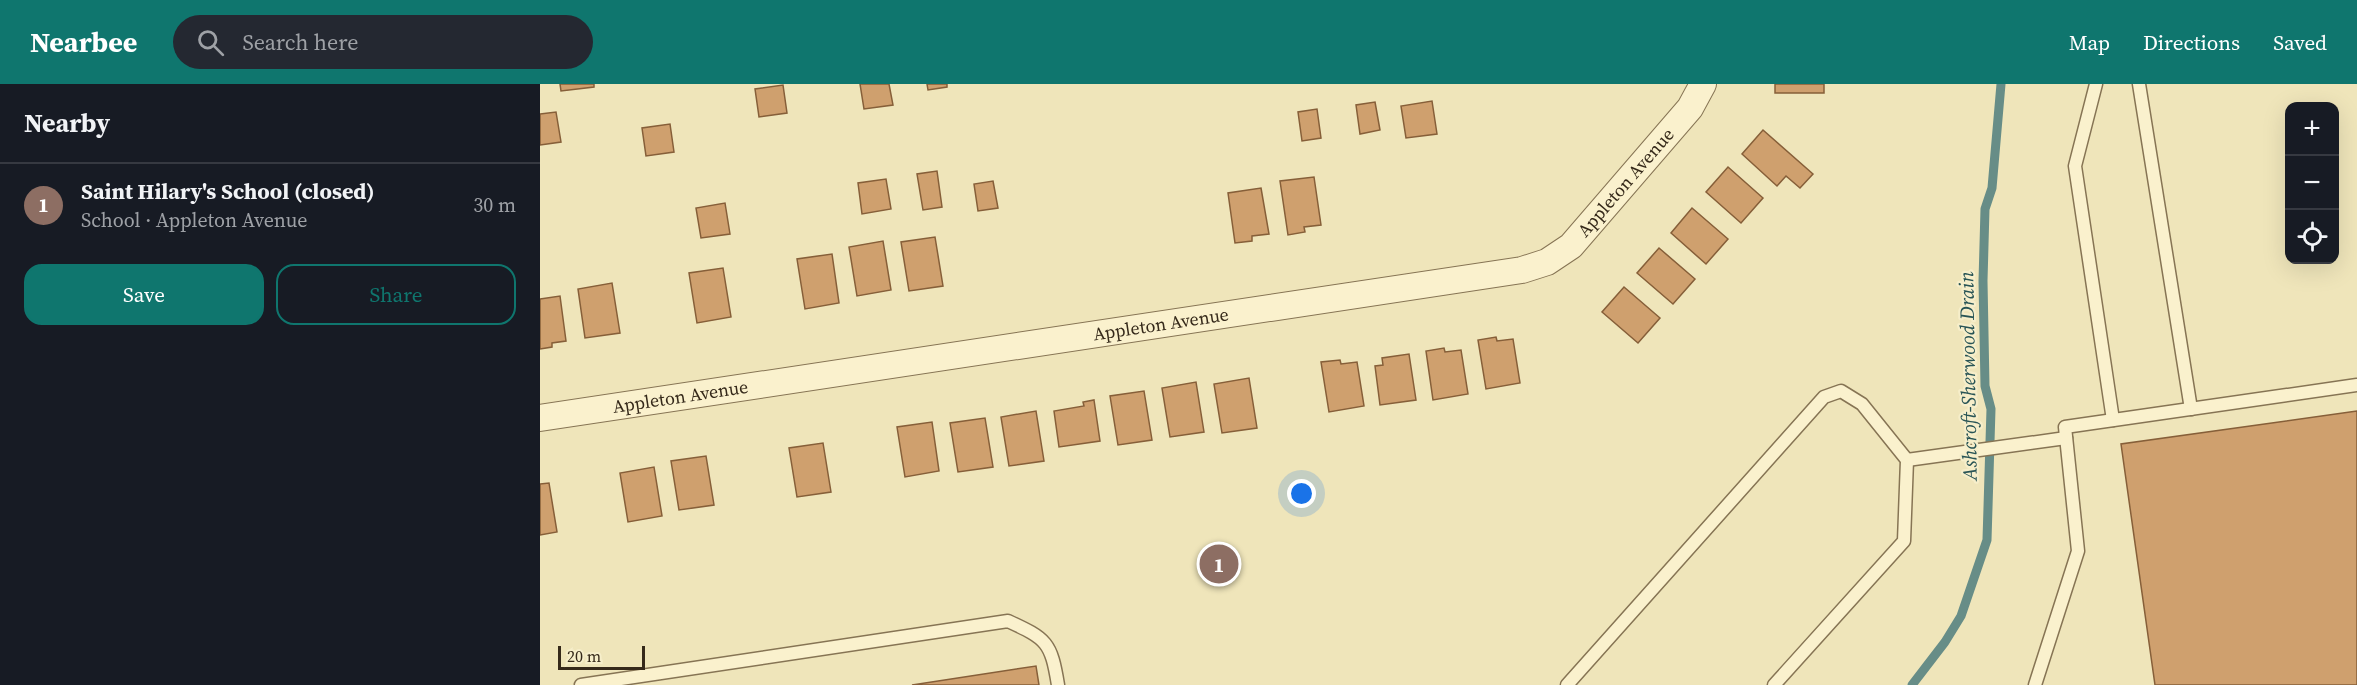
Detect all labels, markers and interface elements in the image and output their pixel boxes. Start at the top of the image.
search box [173,15,593,69]
text: Nearbee [30,23,137,61]
icon: search [194,26,227,59]
text: Search here [242,27,358,57]
text: Map [2069,28,2110,57]
text: Directions [2143,28,2240,57]
text: Saved [2273,28,2327,57]
map controls [2285,102,2339,264]
button: + [2285,102,2339,156]
text: Nearby [24,105,110,141]
street label: Appleton Avenue [1571,122,1679,242]
button: − [2285,156,2339,210]
text: Saint Hilary's School (closed) [81,176,375,206]
text: 1 [38,191,49,219]
text: 30 m [473,191,516,219]
text: School · Appleton Avenue [81,206,308,234]
button: locate [2285,210,2339,264]
button: Save [24,264,264,325]
button: Share [276,264,516,325]
water label: Ashcroft-Sherwood Drain [1952,270,1984,482]
street label: Appleton Avenue [1091,301,1230,346]
street label: Appleton Avenue [611,374,750,419]
your location [1287,479,1316,508]
pin: 1 [1200,542,1238,586]
scale bar [558,643,645,670]
text: 20 m [567,645,601,667]

